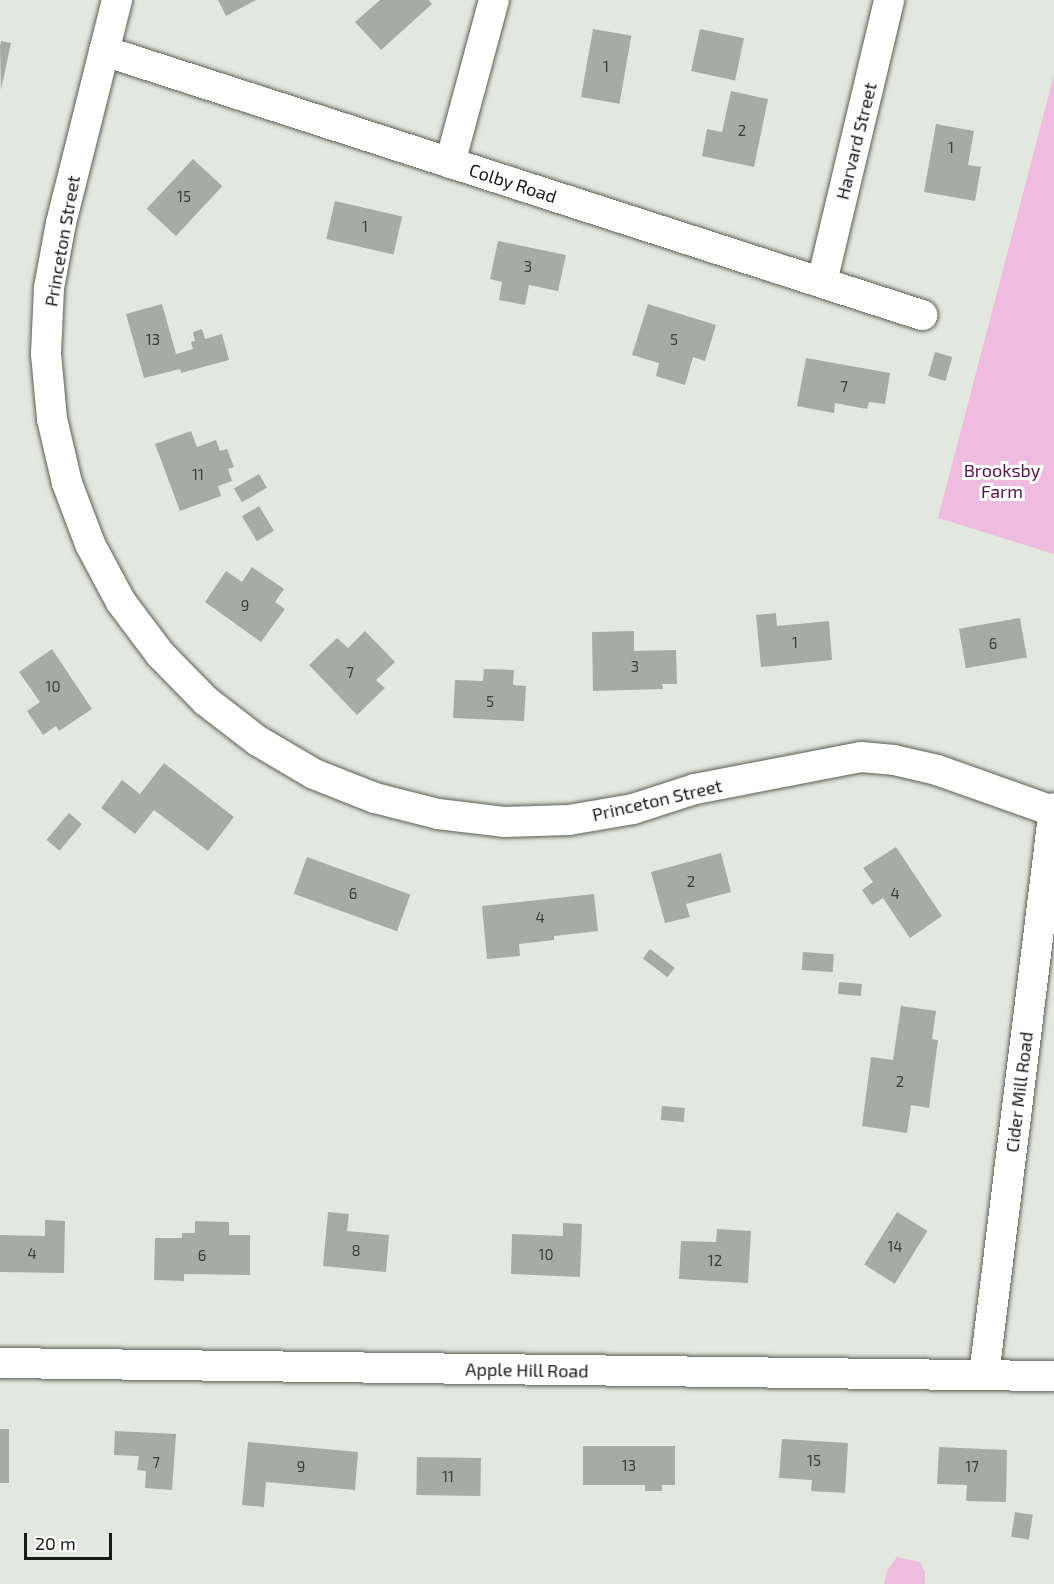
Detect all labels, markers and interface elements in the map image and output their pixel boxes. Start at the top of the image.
house number: 1 [603,58,609,76]
street label: Harvard Street [831,80,881,202]
house number: 2 [738,122,746,140]
house number: 1 [948,139,954,157]
street label: Colby Road [466,159,560,207]
street label: Princeton Street [40,174,84,308]
house number: 15 [177,188,191,206]
house number: 1 [362,218,368,236]
house number: 3 [524,258,532,276]
house number: 13 [146,331,160,349]
house number: 5 [670,331,678,349]
house number: 7 [840,378,848,396]
park label: Brooksby Farm [964,460,1040,502]
house number: 11 [192,466,204,484]
house number: 9 [241,597,249,615]
house number: 1 [792,634,798,652]
house number: 6 [989,635,997,653]
house number: 3 [631,658,639,676]
house number: 7 [346,664,354,682]
house number: 10 [45,678,61,696]
house number: 5 [486,693,494,711]
street label: Princeton Street [590,775,724,825]
house number: 2 [687,873,695,891]
house number: 6 [349,885,357,903]
house number: 4 [890,885,900,903]
house number: 4 [535,909,545,927]
street label: Cider Mill Road [1001,1030,1037,1154]
house number: 2 [896,1073,904,1091]
house number: 14 [887,1238,903,1256]
house number: 8 [351,1242,361,1260]
house number: 4 [27,1245,37,1263]
house number: 10 [538,1246,554,1264]
house number: 6 [198,1247,206,1265]
house number: 12 [708,1252,722,1270]
street label: Apple Hill Road [465,1358,589,1382]
house number: 15 [807,1452,821,1470]
house number: 7 [152,1454,160,1472]
house number: 13 [622,1457,636,1475]
house number: 9 [297,1458,305,1476]
house number: 17 [965,1458,979,1476]
house number: 11 [442,1468,454,1486]
scale bar [27,1521,116,1559]
text: 20 m [35,1532,76,1554]

